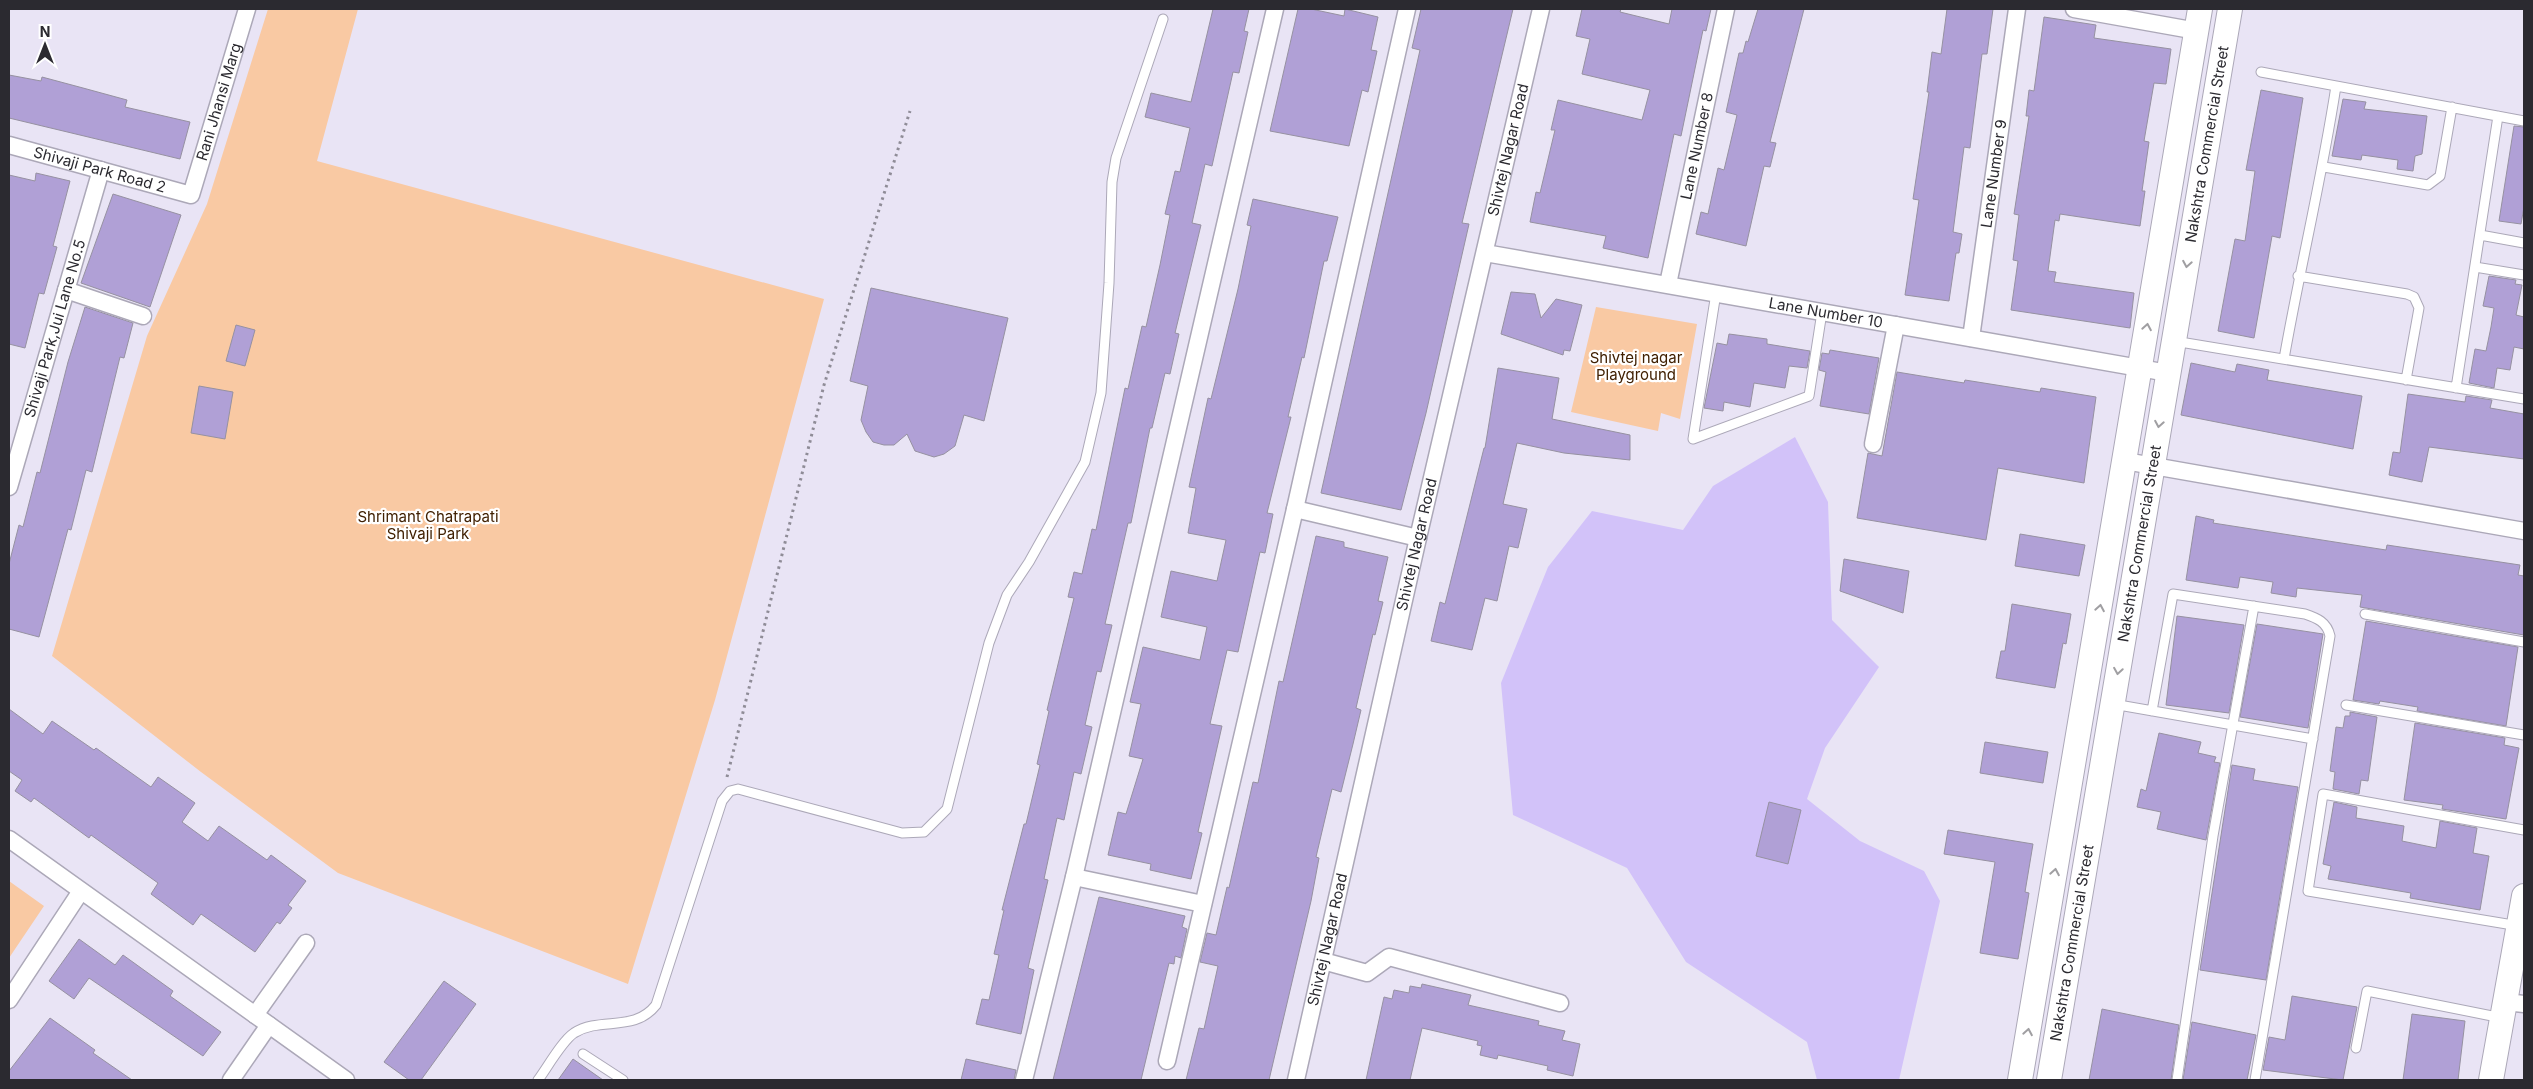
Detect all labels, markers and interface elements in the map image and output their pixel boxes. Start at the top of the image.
north arrow [20,20,70,70]
text: N [40,23,50,40]
street label: Rani Jhansi Marg [192,41,245,163]
street label: Nakshtra Commercial Street [2181,44,2233,244]
street label: Shivtej Nagar Road [1483,82,1532,218]
street label: Lane Number 8 [1676,91,1717,201]
street label: Lane Number 9 [1977,118,2010,229]
street label: Shivaji Park Road 2 [31,142,168,197]
street label: Shivaji Park,Jui Lane No.5 [20,237,89,420]
one-way arrow [2182,259,2192,268]
street label: Lane Number 10 [1767,293,1884,332]
one-way arrow [2141,323,2152,331]
park label: Shivtej nagar Playground [1590,348,1683,384]
one-way arrow [2155,420,2165,428]
street label: Nakshtra Commercial Street [2113,444,2165,643]
street label: Shivtej Nagar Road [1392,476,1441,613]
park label: Shrimant Chatrapati Shivaji Park [357,507,499,543]
one-way arrow [2094,604,2104,613]
one-way arrow [2113,667,2124,675]
street label: Nakshtra Commercial Street [2046,843,2098,1043]
one-way arrow [2050,868,2060,876]
street label: Shivtej Nagar Road [1303,871,1351,1008]
one-way arrow [2023,1028,2033,1037]

